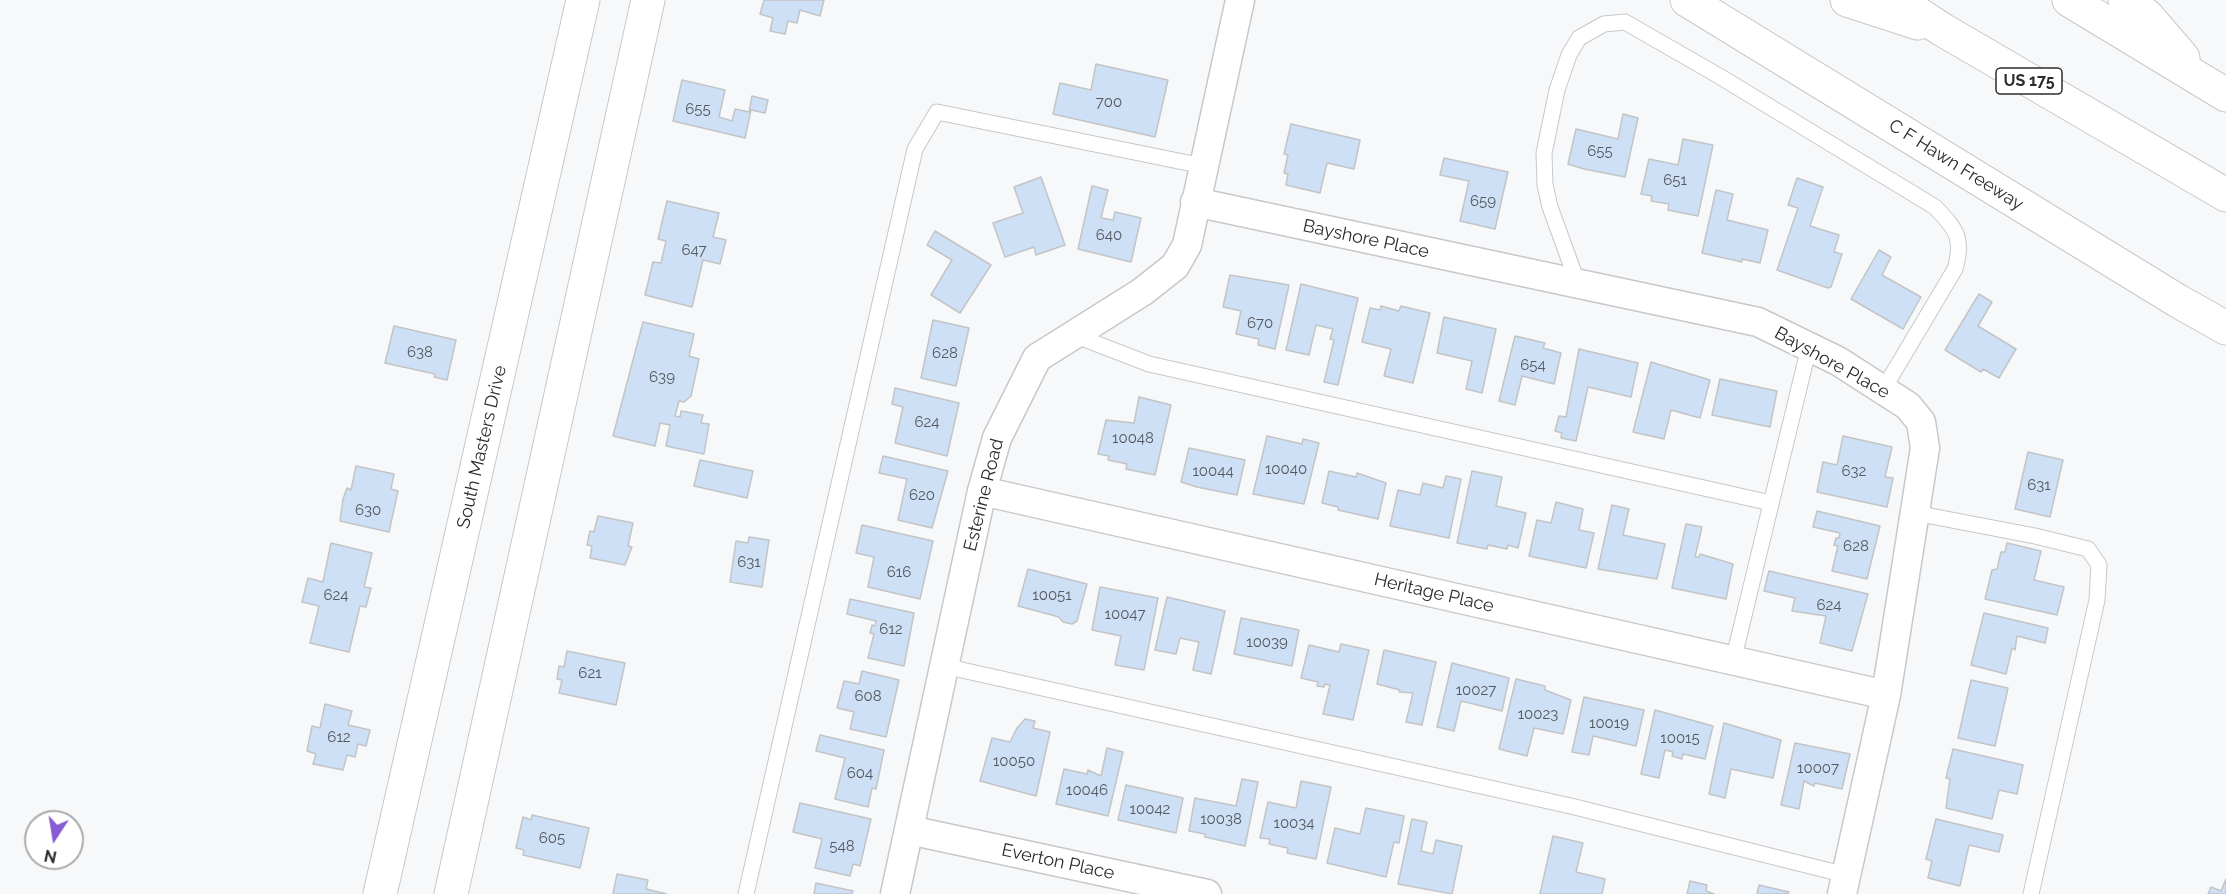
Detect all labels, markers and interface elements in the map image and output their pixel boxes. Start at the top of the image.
road number: US 175 [1996,68,2062,94]
house number: 700 [1096,93,1122,111]
house number: 655 [685,100,711,118]
street label: C F Hawn Freeway [1885,115,2027,215]
house number: 655 [1587,142,1613,160]
house number: 651 [1663,171,1687,189]
house number: 659 [1470,192,1496,210]
street label: Bayshore Place [1301,215,1431,263]
house number: 640 [1096,226,1122,244]
house number: 647 [681,241,707,259]
house number: 670 [1247,314,1273,332]
street label: Bayshore Place [1771,322,1893,404]
house number: 638 [407,343,433,361]
house number: 628 [932,344,958,362]
house number: 654 [1520,356,1546,374]
street label: South Masters Drive [453,363,511,531]
house number: 639 [649,368,675,386]
house number: 624 [914,413,940,431]
house number: 10048 [1112,429,1154,447]
street label: Esterine Road [960,437,1008,553]
house number: 10040 [1265,460,1307,478]
house number: 10044 [1192,462,1234,480]
house number: 632 [1842,462,1866,480]
house number: 631 [2027,476,2051,494]
house number: 620 [909,486,935,504]
house number: 630 [355,501,381,519]
house number: 628 [1843,537,1869,555]
house number: 631 [737,553,761,571]
house number: 616 [887,563,911,581]
street label: Heritage Place [1372,569,1496,617]
house number: 624 [323,586,349,604]
house number: 10051 [1032,586,1072,604]
house number: 624 [1816,596,1842,614]
house number: 10047 [1105,605,1145,623]
house number: 612 [879,620,903,638]
house number: 10039 [1246,633,1288,651]
house number: 621 [578,664,602,682]
house number: 10027 [1456,681,1496,699]
house number: 608 [854,687,882,705]
house number: 10023 [1518,705,1558,723]
house number: 10019 [1589,714,1629,732]
house number: 612 [327,728,351,746]
house number: 10015 [1660,729,1700,747]
house number: 10050 [993,752,1035,770]
house number: 10007 [1797,759,1839,777]
house number: 604 [847,764,873,782]
house number: 10046 [1066,781,1108,799]
house number: 10042 [1130,800,1170,818]
north arrow [24,810,84,870]
house number: 10038 [1200,810,1242,828]
house number: 10034 [1274,814,1314,832]
house number: 605 [539,829,565,847]
house number: 548 [829,837,855,855]
street label: Everton Place [1000,840,1116,884]
text: N [43,846,59,867]

